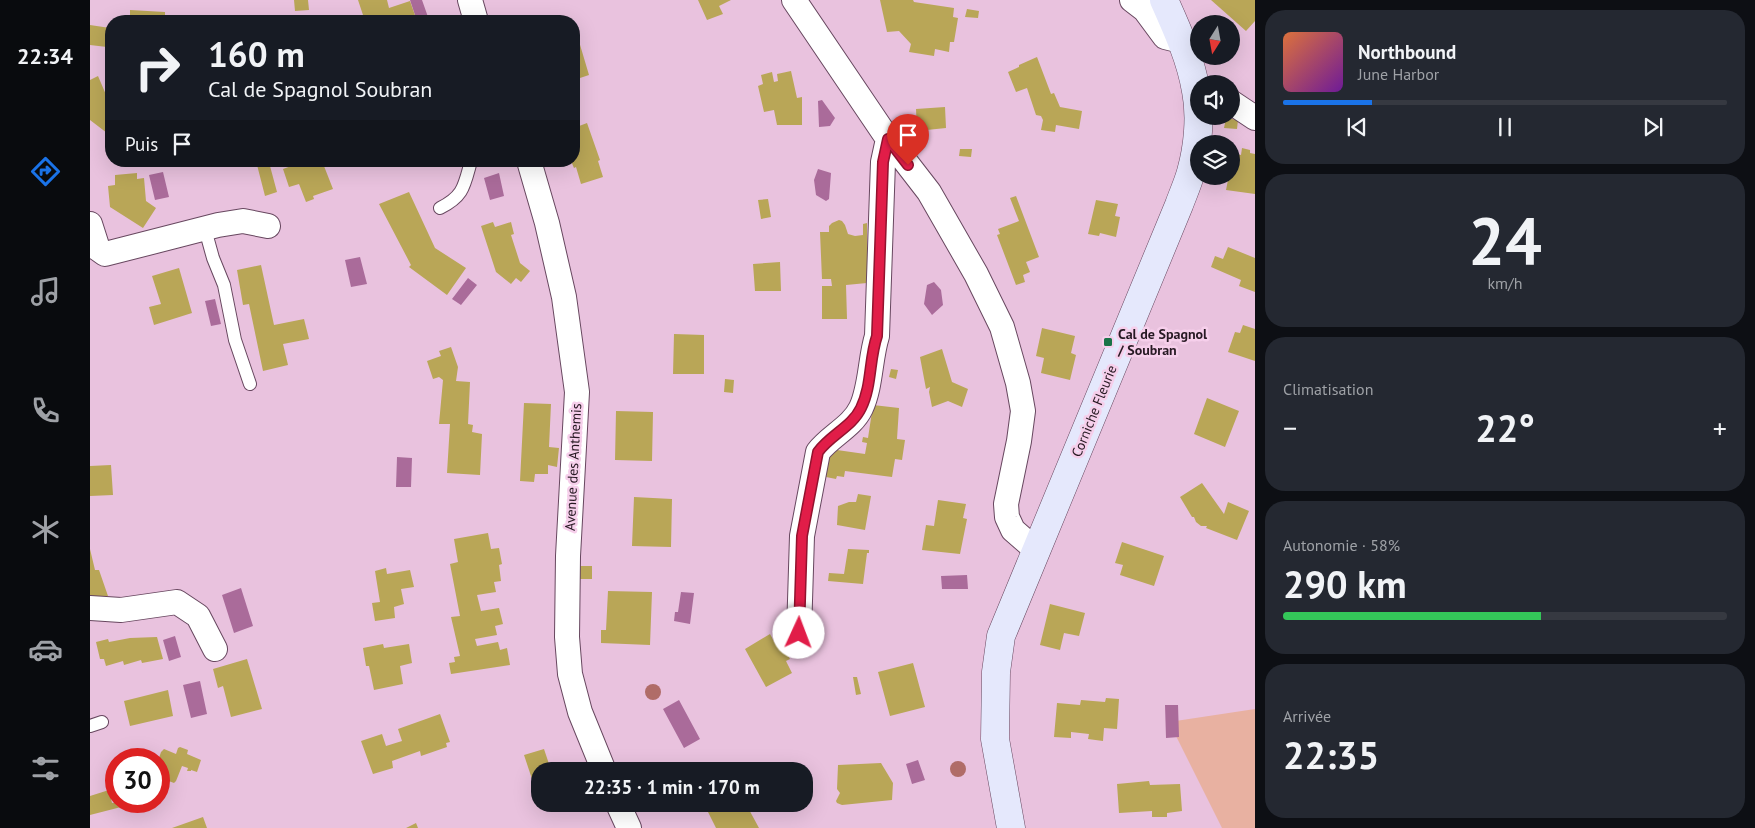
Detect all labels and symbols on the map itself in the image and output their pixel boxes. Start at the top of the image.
north arrow [1190,15,1240,65]
pin [887,114,929,165]
place label: Cal de Spagnol / Soubran [1117,325,1208,359]
marker: Cal de Spagnol / Soubran [1102,336,1114,348]
street label: Corniche Fleurie [1067,362,1121,460]
street label: Avenue des Anthemis [561,403,585,531]
position arrow [772,606,824,658]
speed limit sign: 30 [105,748,170,813]

